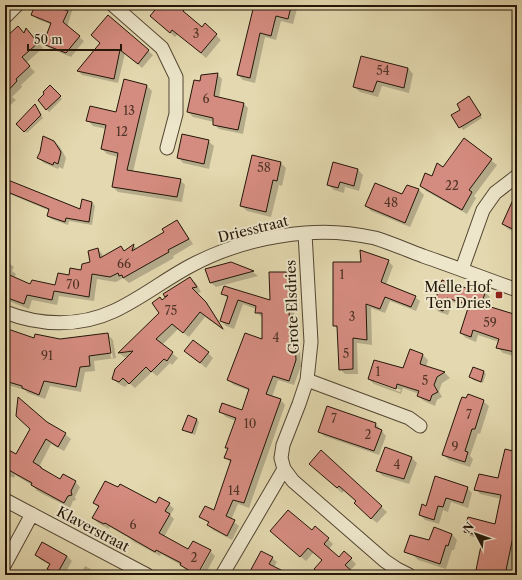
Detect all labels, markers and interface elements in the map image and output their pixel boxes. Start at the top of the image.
scale bar [28,26,121,52]
house number: 3 [193,26,199,41]
text: 50 m [34,32,63,47]
house number: 54 [376,63,390,78]
house number: 6 [202,91,210,106]
house number: 13 [123,103,135,118]
house number: 12 [116,124,128,139]
house number: 58 [257,160,271,175]
house number: 22 [445,178,459,193]
house number: 48 [384,195,398,210]
street label: Driesstraat [216,212,290,246]
house number: 66 [117,256,131,271]
street label: Grote Elsdries [281,259,303,355]
house number: 1 [339,267,345,282]
house number: 70 [66,277,80,292]
place label: Melle Hof Ten Dries [424,278,493,312]
marker: Melle Hof Ten Dries [494,290,504,300]
house number: 75 [165,303,177,318]
house number: 3 [349,309,355,324]
house number: 59 [483,315,497,330]
house number: 4 [273,330,280,345]
house number: 5 [343,346,349,361]
house number: 91 [41,348,53,363]
house number: 1 [375,364,381,379]
house number: 5 [422,373,428,388]
house number: 7 [466,407,472,422]
house number: 7 [331,411,337,426]
house number: 10 [244,416,256,431]
house number: 2 [365,427,372,442]
house number: 9 [451,439,459,454]
house number: 4 [394,457,401,472]
house number: 14 [228,483,240,498]
street label: Klaverstraat [54,502,132,556]
north arrow [456,514,496,554]
house number: 6 [129,517,137,532]
text: N [460,519,477,536]
house number: 2 [191,550,198,565]

